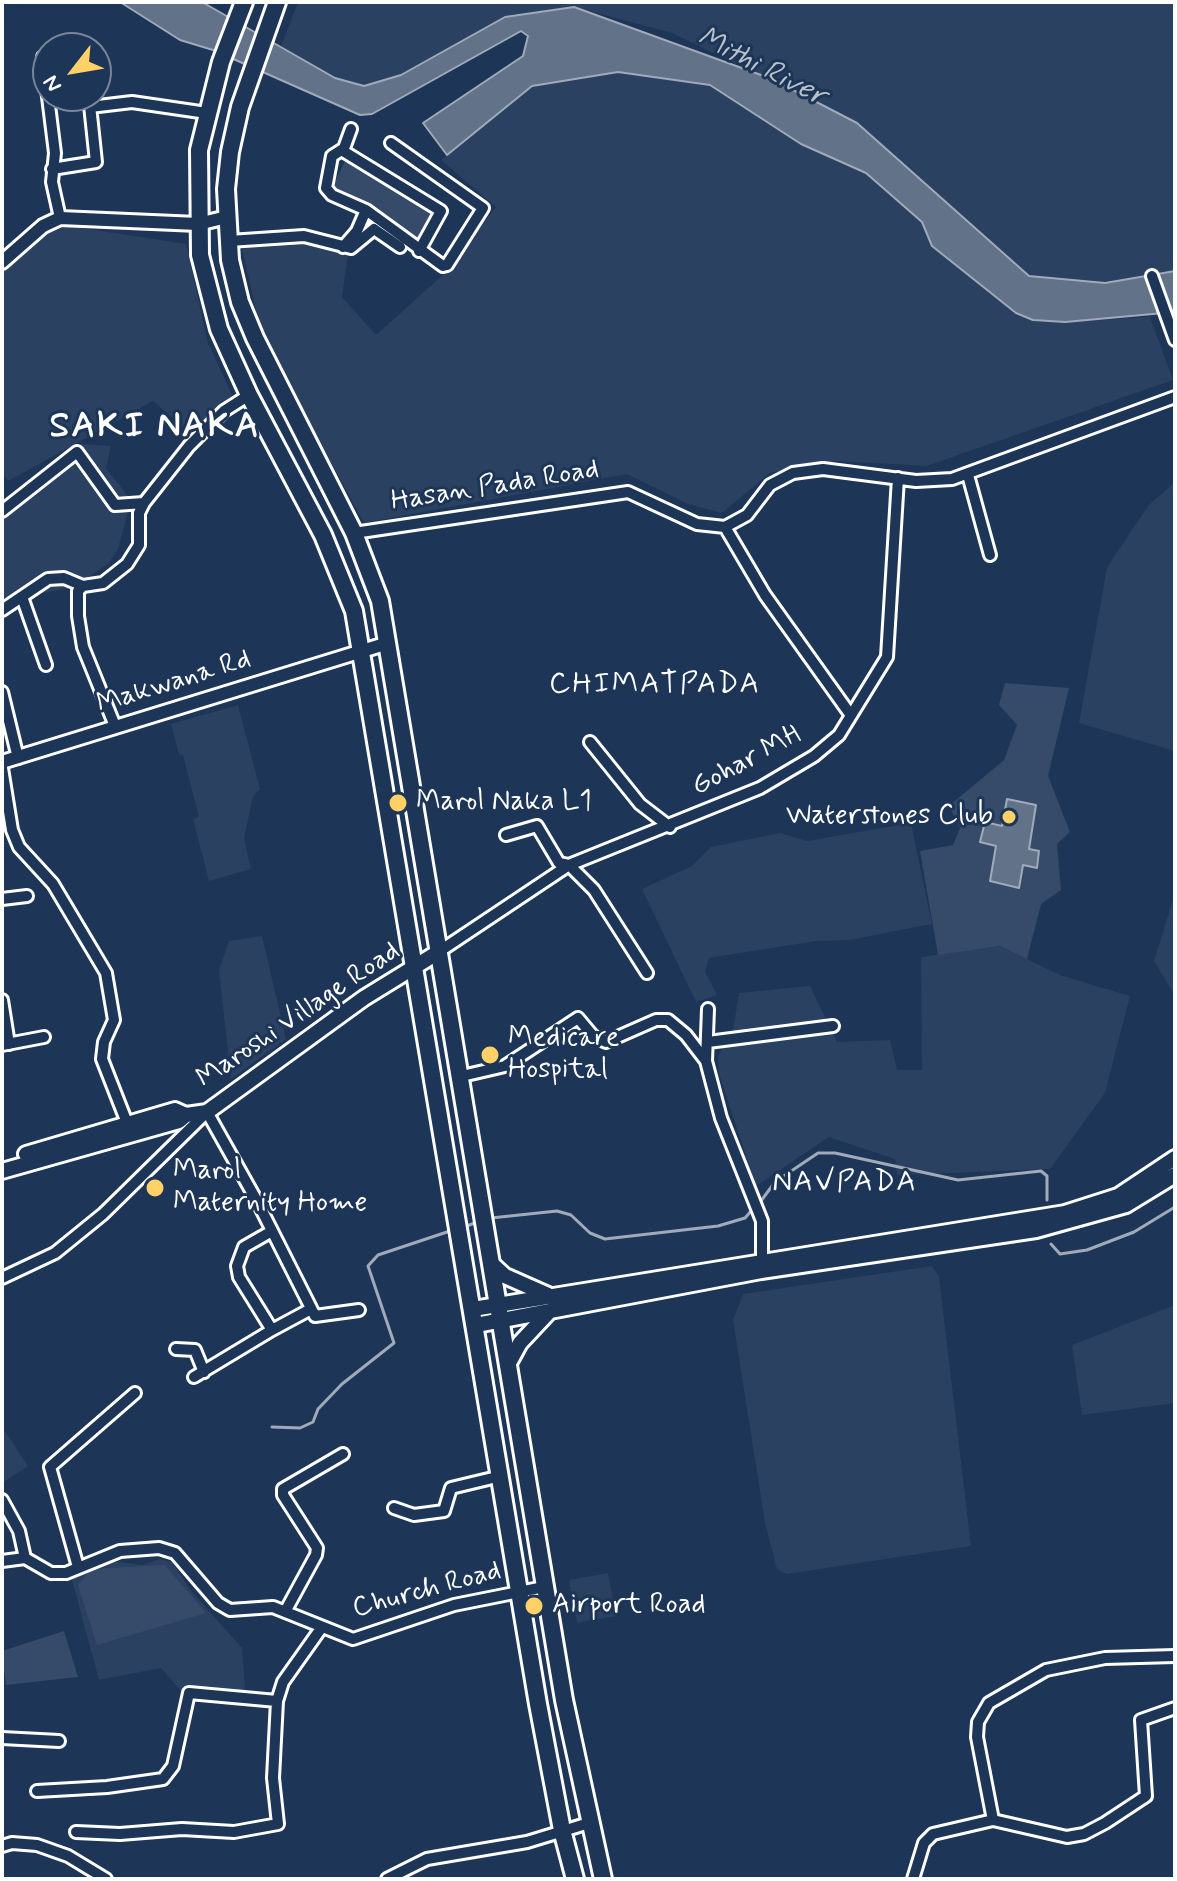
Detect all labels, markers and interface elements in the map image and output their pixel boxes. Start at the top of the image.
water label: Mithi River [691,20,831,116]
north arrow [32,32,112,112]
text: N [37,70,69,97]
district label: SAKI NAKA [50,406,260,450]
street label: Hasan Pada Road [389,454,601,520]
street label: Makwana Rd [93,644,255,722]
district label: CHIMATPADA [551,668,759,704]
street label: Gohar MH [687,719,807,805]
place label: Marol Naka L1 [416,786,592,820]
marker: Marol Naka L1 [387,792,409,814]
place label: Waterstones Club [786,800,993,834]
marker: Waterstones Club [1000,808,1018,826]
street label: Maroshi Village Road [191,935,407,1097]
place label: Medicare Hospital [508,1022,620,1088]
marker: Medicare Hospital [479,1044,501,1066]
place label: Marol Maternity Home [173,1155,367,1221]
district label: NAVPADA [772,1166,918,1202]
marker: Marol Maternity Home [144,1177,166,1199]
street label: Church Road [349,1555,505,1627]
place label: Airport Road [552,1589,705,1623]
marker: Airport Road [523,1595,545,1617]

